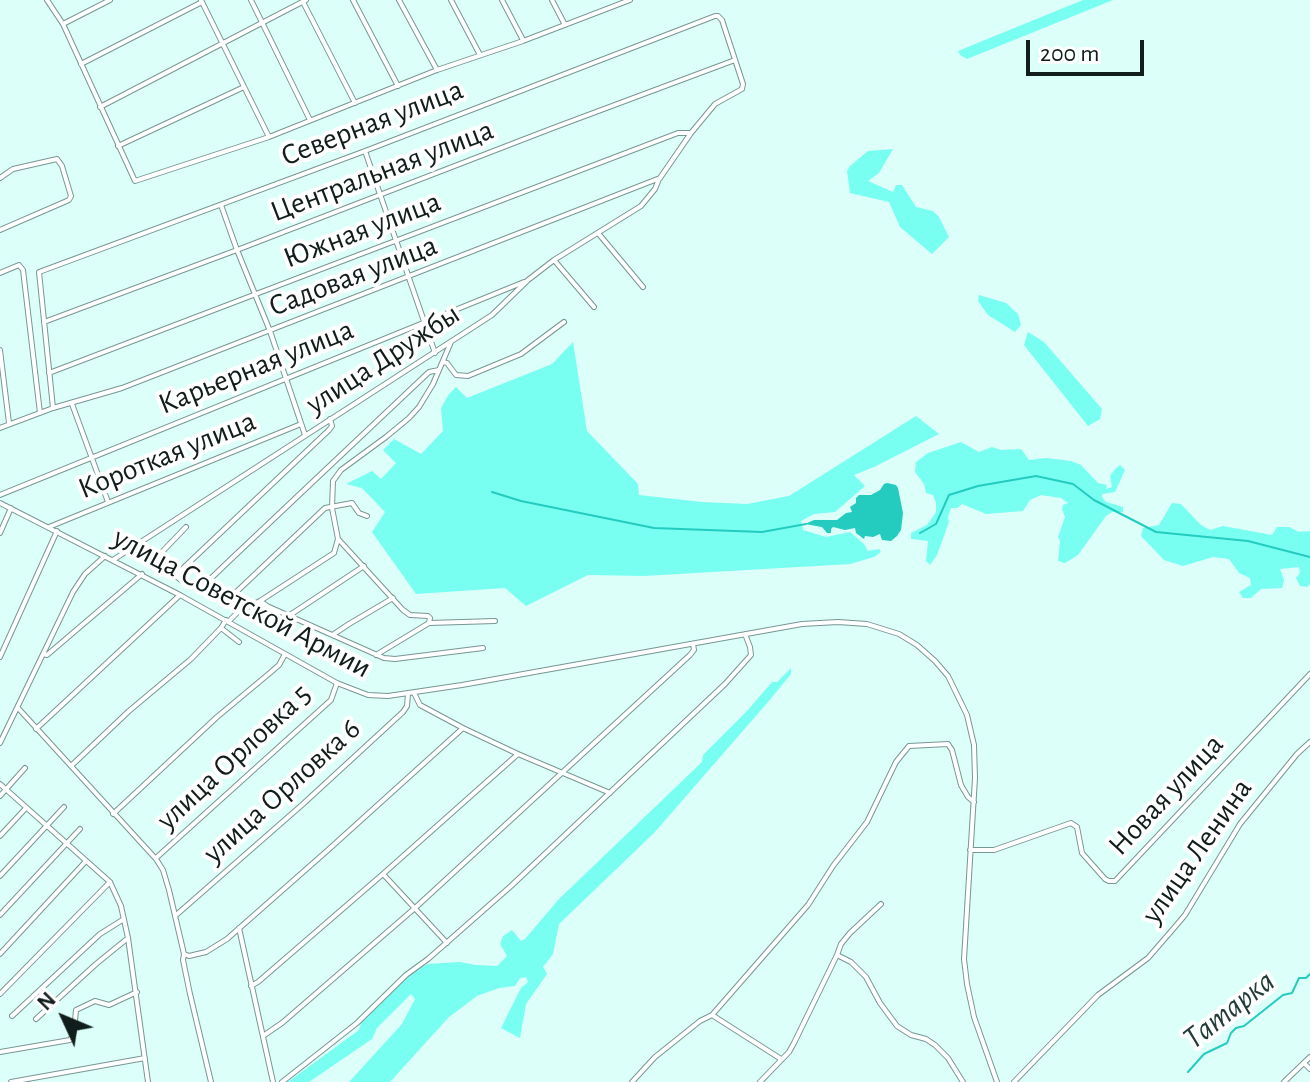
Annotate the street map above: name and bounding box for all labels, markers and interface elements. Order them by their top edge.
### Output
scale bar [1030,24,1148,74]
text: 200 m [1040,42,1099,66]
street label: Северная улица [276,72,468,174]
street label: Центральная улица [265,112,499,230]
street label: Южная улица [278,184,446,276]
street label: Садовая улица [264,227,442,325]
street label: улица Дружбы [299,296,467,422]
street label: Карьерная улица [153,312,359,422]
street label: Короткая улица [73,403,261,507]
street label: улица Советской Армии [107,520,377,686]
street label: улица Орловка 5 [149,676,319,838]
street label: улица Орловка 6 [196,711,368,871]
street label: Новая улица [1101,727,1231,863]
street label: улица Ленина [1134,772,1260,930]
water label: Татарка [1175,962,1283,1058]
north arrow [24,978,104,1058]
text: N [34,988,60,1014]

